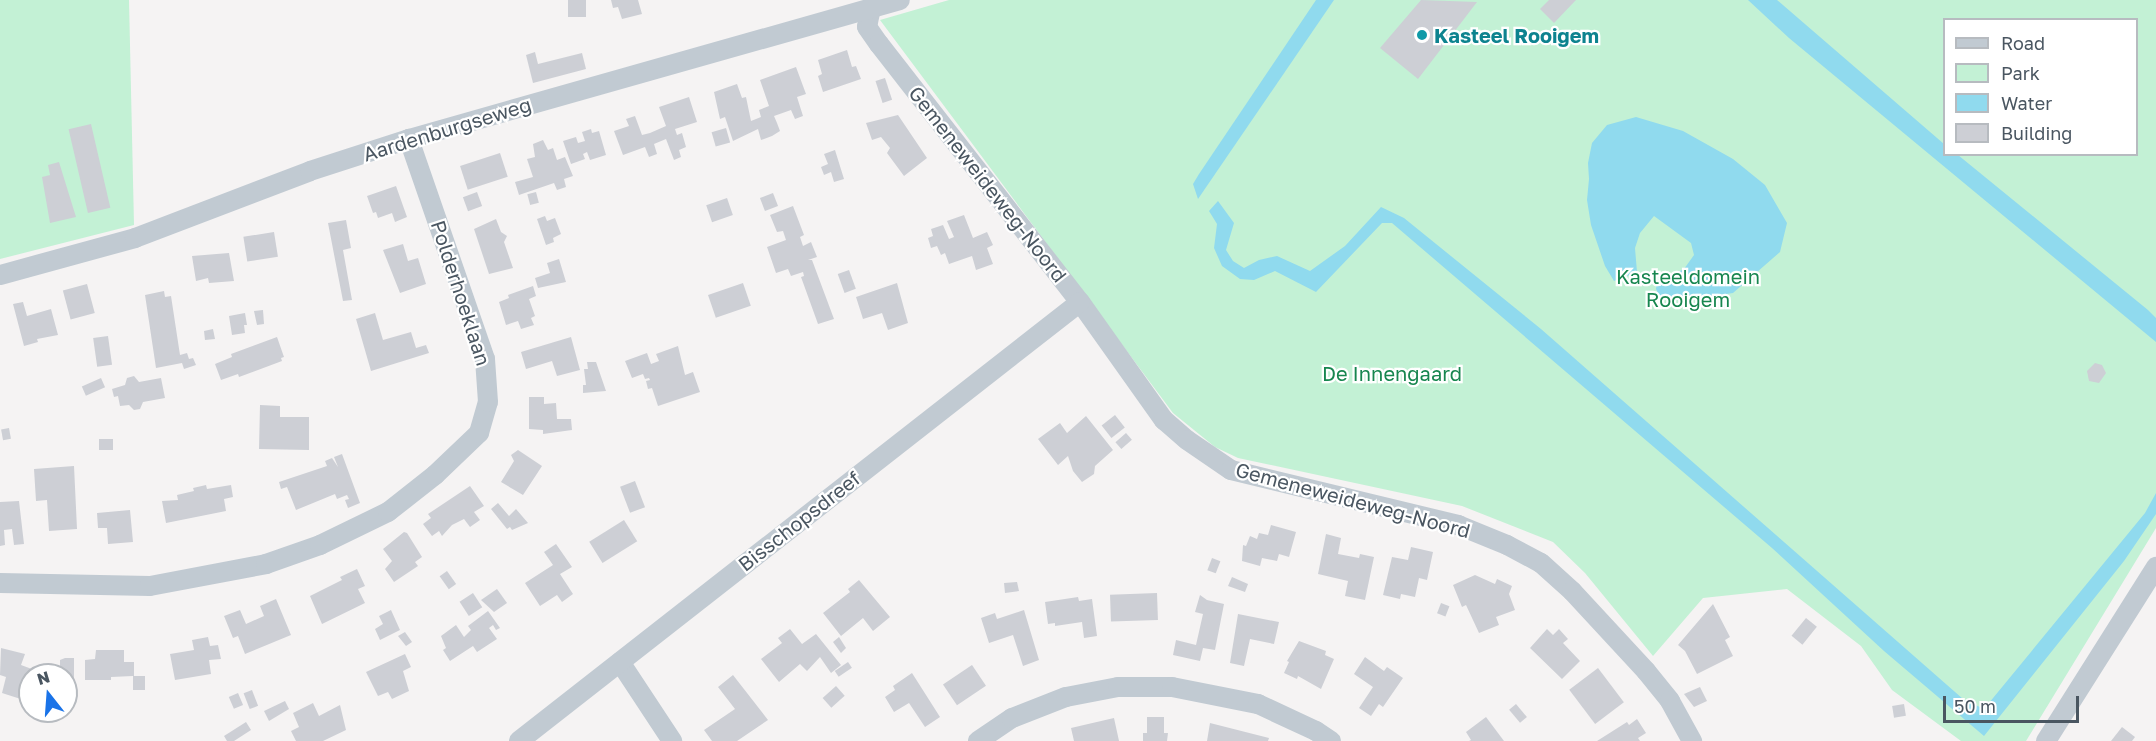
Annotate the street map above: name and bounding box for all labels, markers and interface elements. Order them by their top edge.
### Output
legend [1943,18,2138,156]
place label: Kasteel Rooigem [1434,23,1599,47]
marker: Kasteel Rooigem [1415,28,1429,42]
text: Road [2001,32,2045,54]
text: Park [2001,62,2040,84]
street label: Gemeneweideweg-Noord [904,81,1072,287]
street label: Aardenburgseweg [360,92,534,166]
text: Water [2001,92,2052,114]
text: Building [2001,122,2072,144]
street label: Polderhoeklaan [426,217,496,369]
park label: Kasteeldomein Rooigem [1616,264,1760,311]
park label: De Innengaard [1322,361,1462,385]
street label: Gemeneweideweg-Noord [1233,457,1473,543]
street label: Bisschopsdreef [733,466,865,576]
north arrow [18,663,78,723]
text: N [35,666,52,689]
scale bar [1946,684,2082,722]
text: 50 m [1954,695,1996,717]

